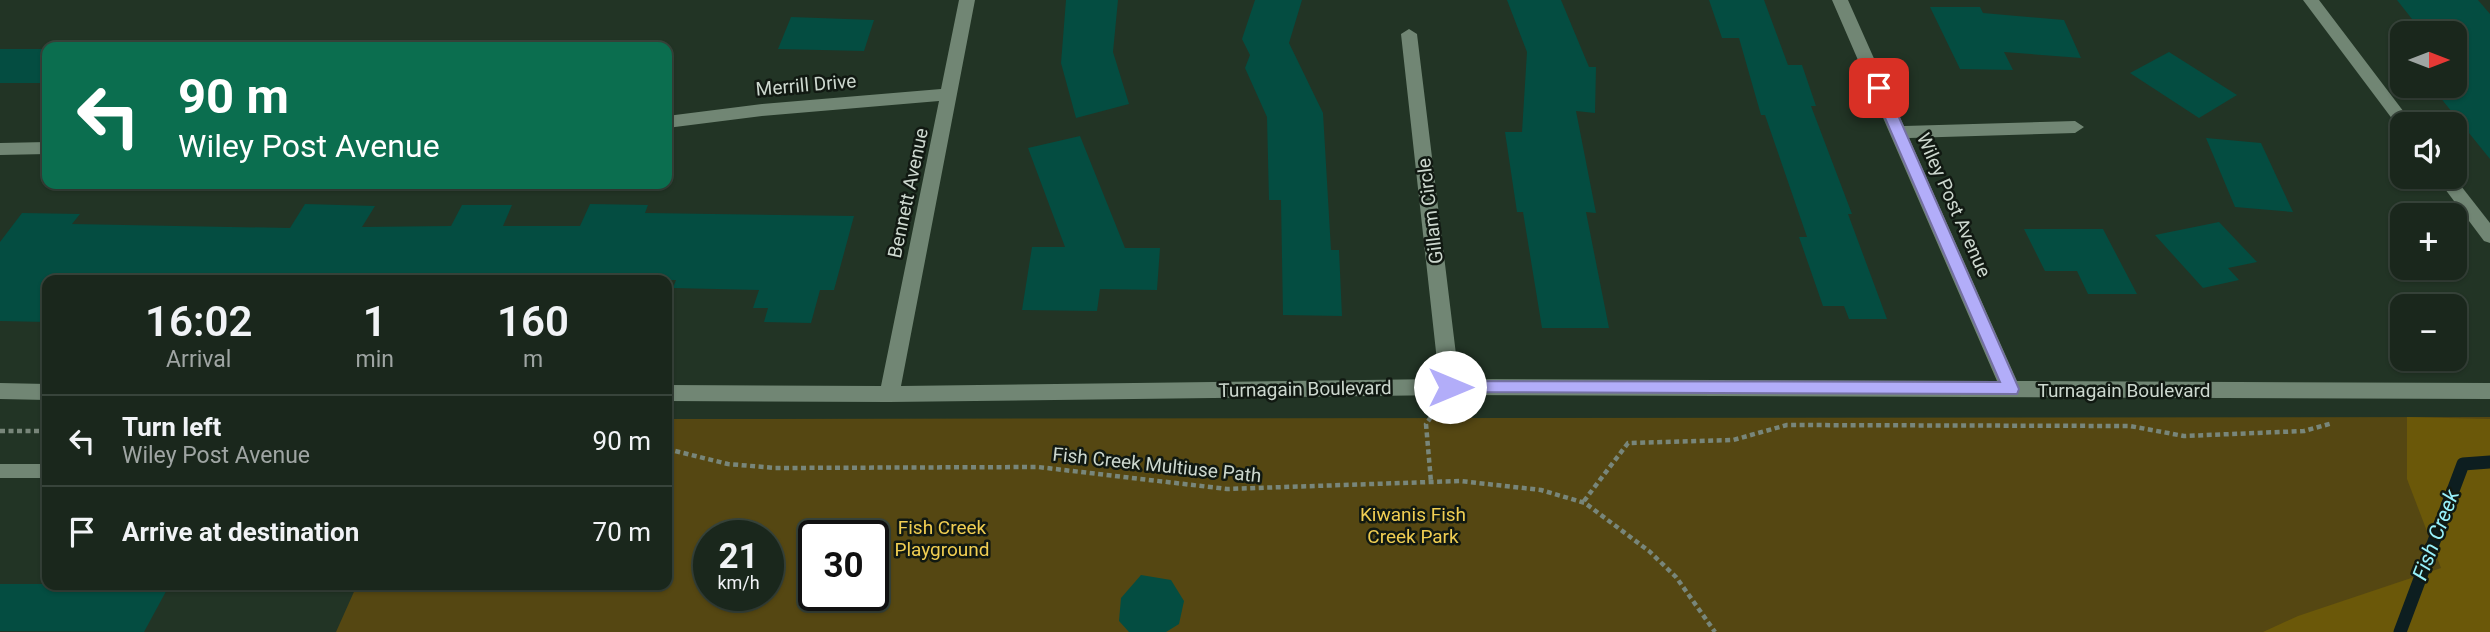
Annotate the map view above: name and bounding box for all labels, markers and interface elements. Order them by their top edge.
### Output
north arrow [2390,21,2468,98]
map controls [2390,21,2467,371]
pin [1849,58,1909,118]
text: 90 m [178,68,289,125]
street label: Merrill Drive [755,69,857,101]
icon: arrive [1860,69,1898,107]
icon: left [63,70,154,161]
button: sound [2390,112,2467,189]
street label: Bennett Avenue [883,126,933,260]
text: Wiley Post Avenue [178,127,440,165]
street label: Wiley Post Avenue [1912,129,1996,281]
street label: Gillam Circle [1412,157,1448,265]
button: + [2390,203,2467,280]
button: − [2390,294,2467,371]
text: 16:02 [145,297,252,346]
text: 1 [363,297,387,346]
text: 160 [497,297,569,346]
text: Arrival [166,346,231,373]
text: min [355,346,394,373]
text: m [523,346,543,373]
position arrow [1413,350,1487,424]
street label: Turnagain Boulevard [1218,376,1392,402]
street label: Turnagain Boulevard [2037,379,2211,402]
text: Turn left [122,412,221,442]
icon: left [63,422,101,460]
text: 90 m [593,426,651,456]
text: Wiley Post Avenue [122,442,310,469]
street label: Fish Creek Multiuse Path [1052,443,1262,487]
water label: Fish Creek [2408,486,2464,584]
park label: Kiwanis Fish Creek Park [1360,503,1466,548]
icon: arrive [63,513,101,551]
park label: Fish Creek Playground [894,516,990,561]
text: Arrive at destination [122,517,359,547]
text: 70 m [593,517,651,547]
speed limit sign: 30 [798,520,889,611]
text: 21 [718,536,759,577]
text: km/h [717,572,760,593]

